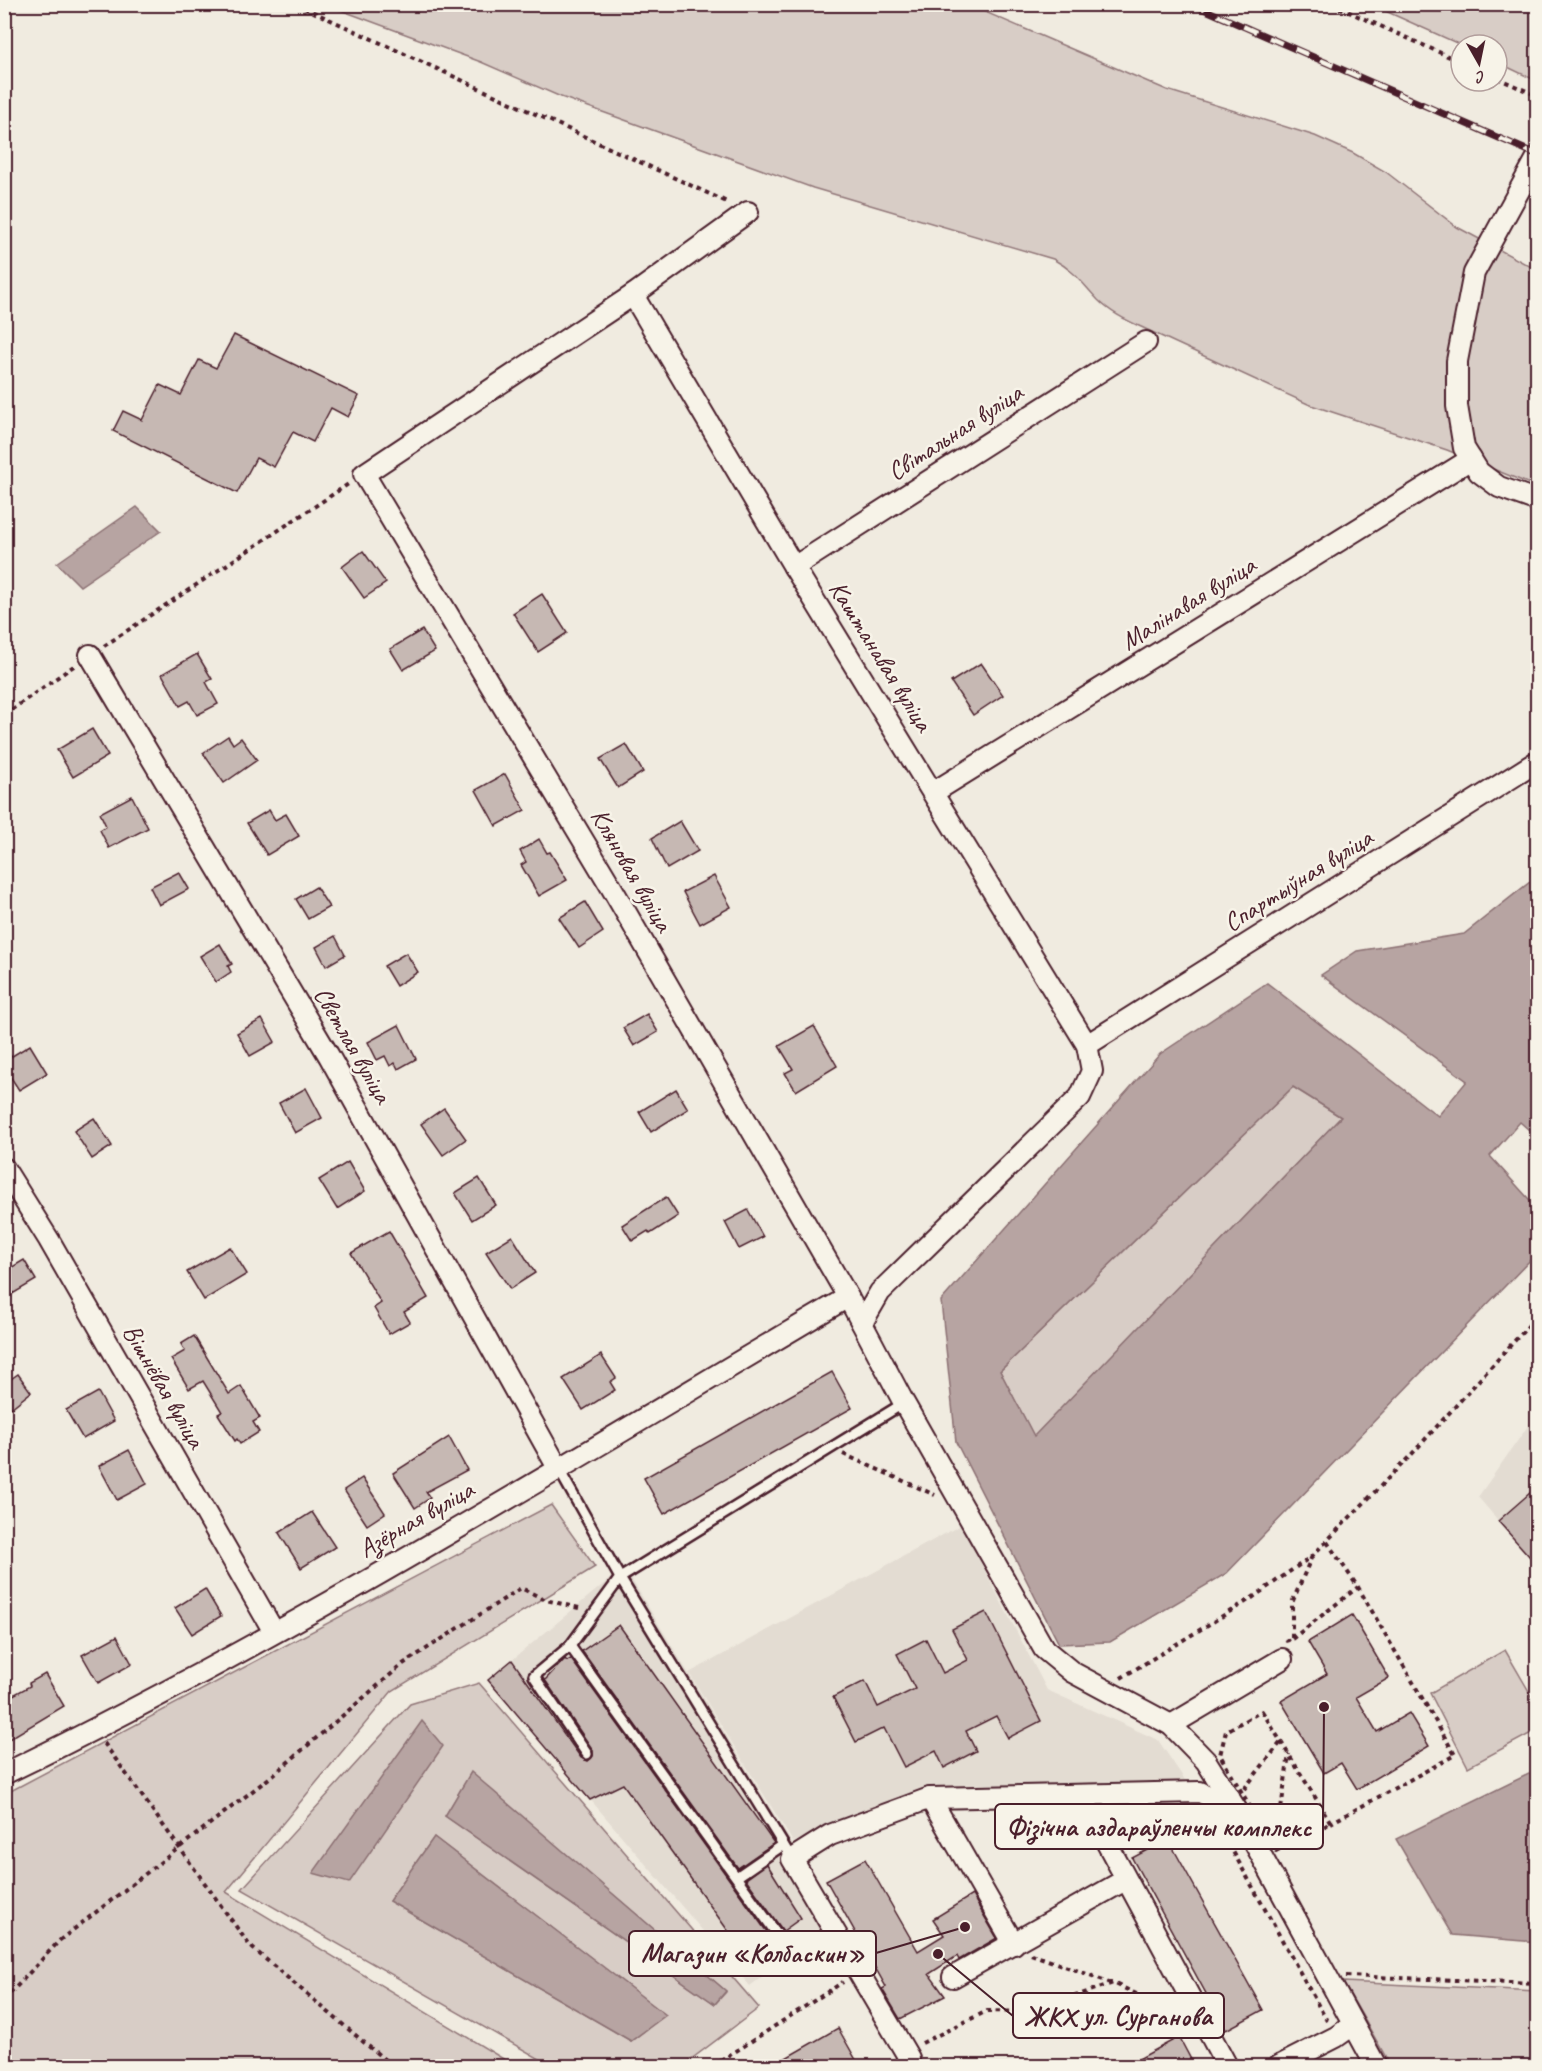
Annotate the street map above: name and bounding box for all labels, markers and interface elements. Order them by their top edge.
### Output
north arrow [1449,33,1509,93]
text: С [1474,66,1487,88]
street label: Світальная вуліца [881,375,1030,488]
street label: Малінавая вуліца [1114,548,1263,658]
street label: Каштанавая вуліца [822,574,941,739]
street label: Кляновая вуліца [583,802,681,939]
street label: Спартыўная вуліца [1217,820,1380,939]
street label: Светлая вуліца [306,981,400,1111]
street label: Вішнёвая вуліца [115,1318,214,1455]
street label: Азёрная вуліца [352,1472,481,1566]
callout: Фізічна аздараўленчы комплекс [995,1804,1323,1849]
text: Фізічна аздараўленчы комплекс [1006,1810,1313,1845]
callout: Магазин «Колбаскин» [629,1931,876,1976]
text: Магазин «Колбаскин» [641,1936,865,1970]
callout: ЖКХ ул. Сурганова [1013,1993,1224,2038]
text: ЖКХ ул. Сурганова [1024,1999,1214,2033]

